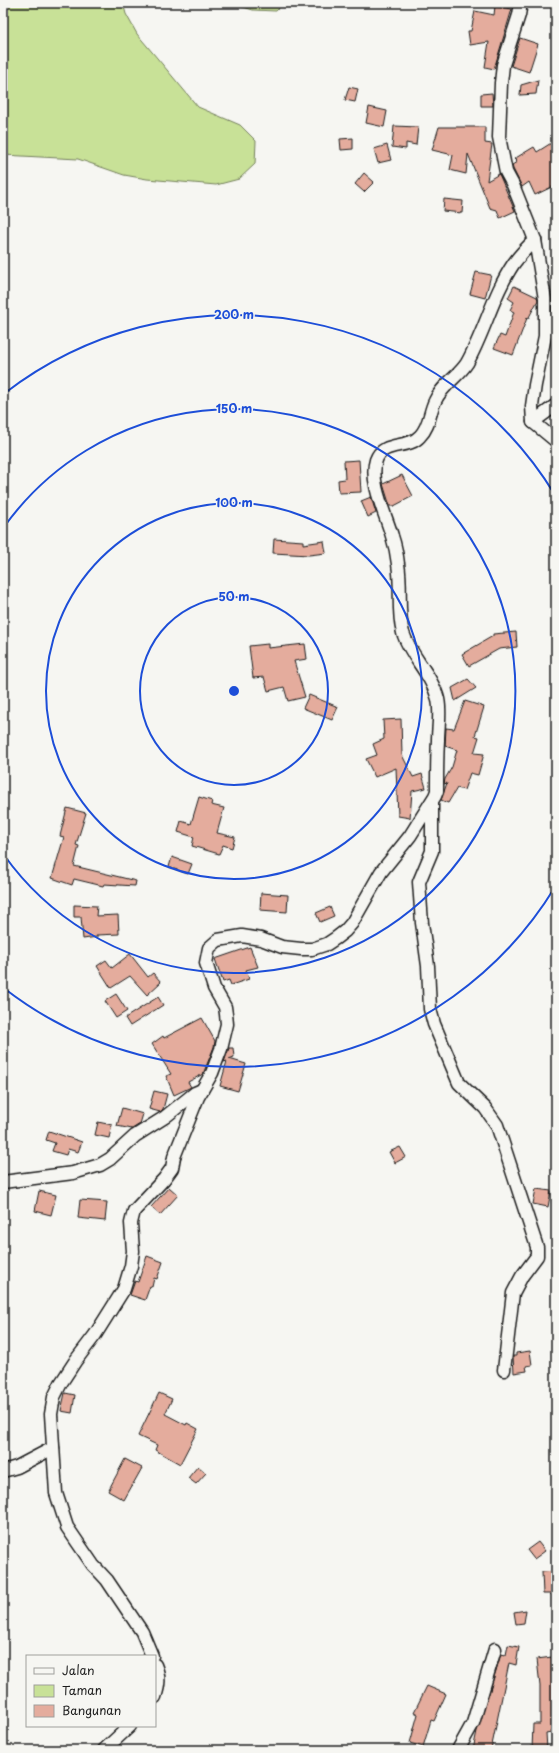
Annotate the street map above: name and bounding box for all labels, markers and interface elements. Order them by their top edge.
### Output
text: 200 m [214,305,254,323]
text: 150 m [216,399,252,417]
text: 100 m [215,493,253,511]
text: 50 m [218,587,250,605]
centre of rings [227,684,241,698]
legend [26,1655,156,1727]
text: Jalan [62,1661,95,1679]
text: Taman [62,1681,102,1699]
text: Bangunan [62,1701,121,1719]

